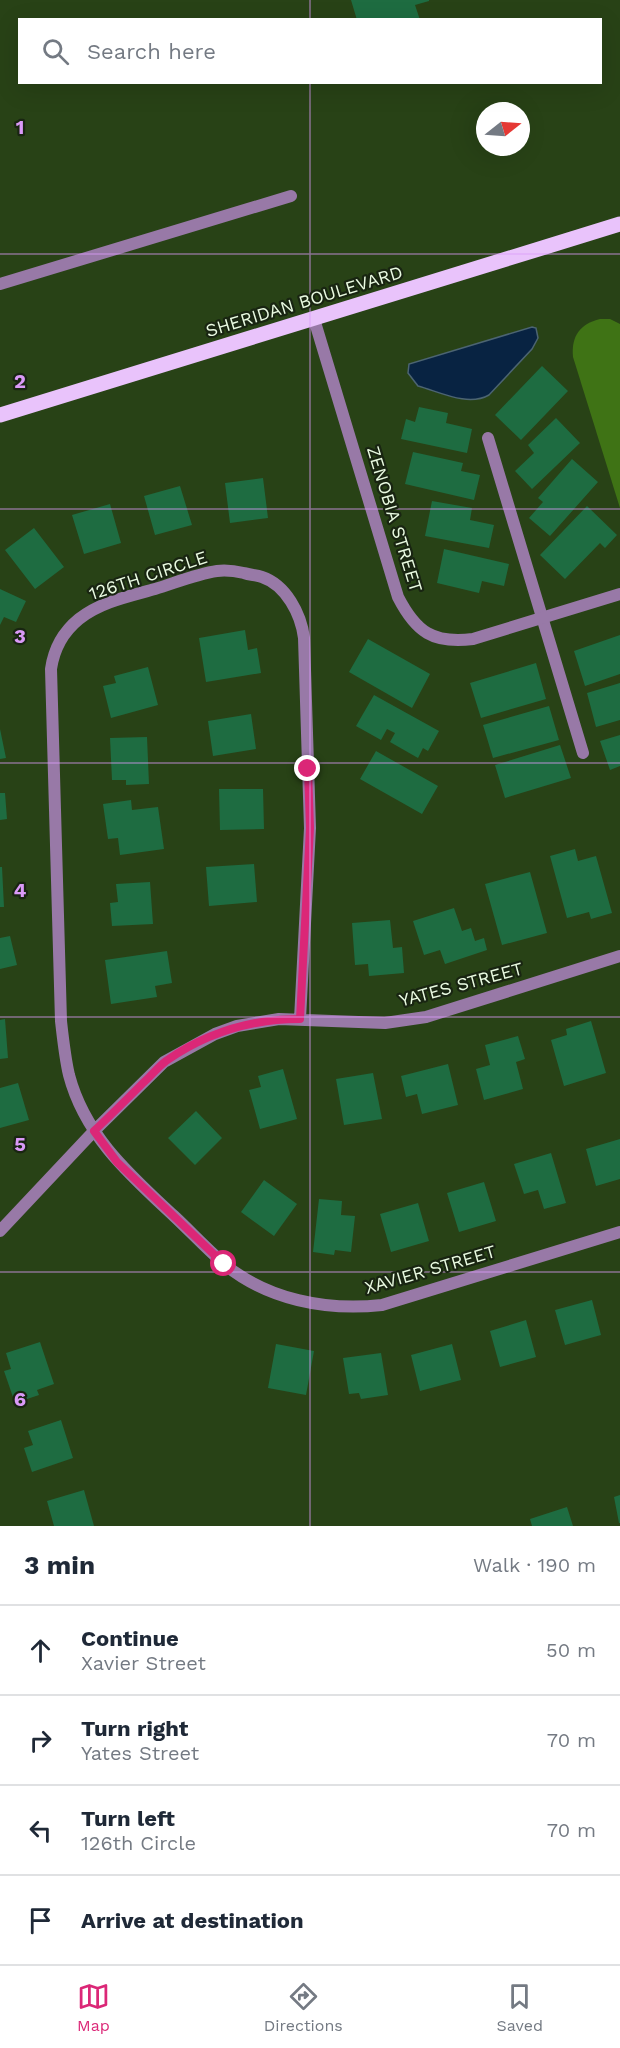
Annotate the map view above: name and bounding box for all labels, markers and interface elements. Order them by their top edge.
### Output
search box [18,18,602,84]
icon: search [39,35,72,68]
text: Search here [87,39,216,64]
north arrow [476,102,530,156]
text: 1 [16,115,24,139]
street label: SHERIDAN BOULEVARD [203,261,405,341]
text: 2 [14,369,26,393]
street label: ZENOBIA STREET [363,443,427,595]
street label: 126TH CIRCLE [86,546,210,604]
text: 3 [14,624,26,648]
route end [294,755,320,781]
text: 4 [14,878,27,902]
street label: YATES STREET [397,957,525,1011]
text: 5 [14,1132,26,1156]
street label: XAVIER STREET [362,1240,498,1298]
route start [210,1250,236,1276]
text: 6 [14,1387,26,1411]
text: 3 min [24,1550,95,1580]
text: Walk · 190 m [473,1553,596,1577]
text: Continue [81,1626,179,1651]
icon: ahead [24,1634,57,1667]
text: 50 m [546,1638,596,1662]
text: Xavier Street [81,1651,206,1675]
text: Turn right [81,1716,188,1741]
icon: right [24,1724,57,1757]
text: 70 m [547,1728,596,1752]
text: Yates Street [81,1741,199,1765]
text: Turn left [81,1806,175,1831]
icon: left [24,1814,57,1847]
text: 70 m [547,1818,596,1842]
text: 126th Circle [81,1831,196,1855]
icon: arrive [24,1904,57,1937]
text: Arrive at destination [81,1908,304,1933]
tab: Map [77,1980,110,2035]
tab: Directions [264,1980,343,2035]
tab: Saved [497,1980,543,2035]

